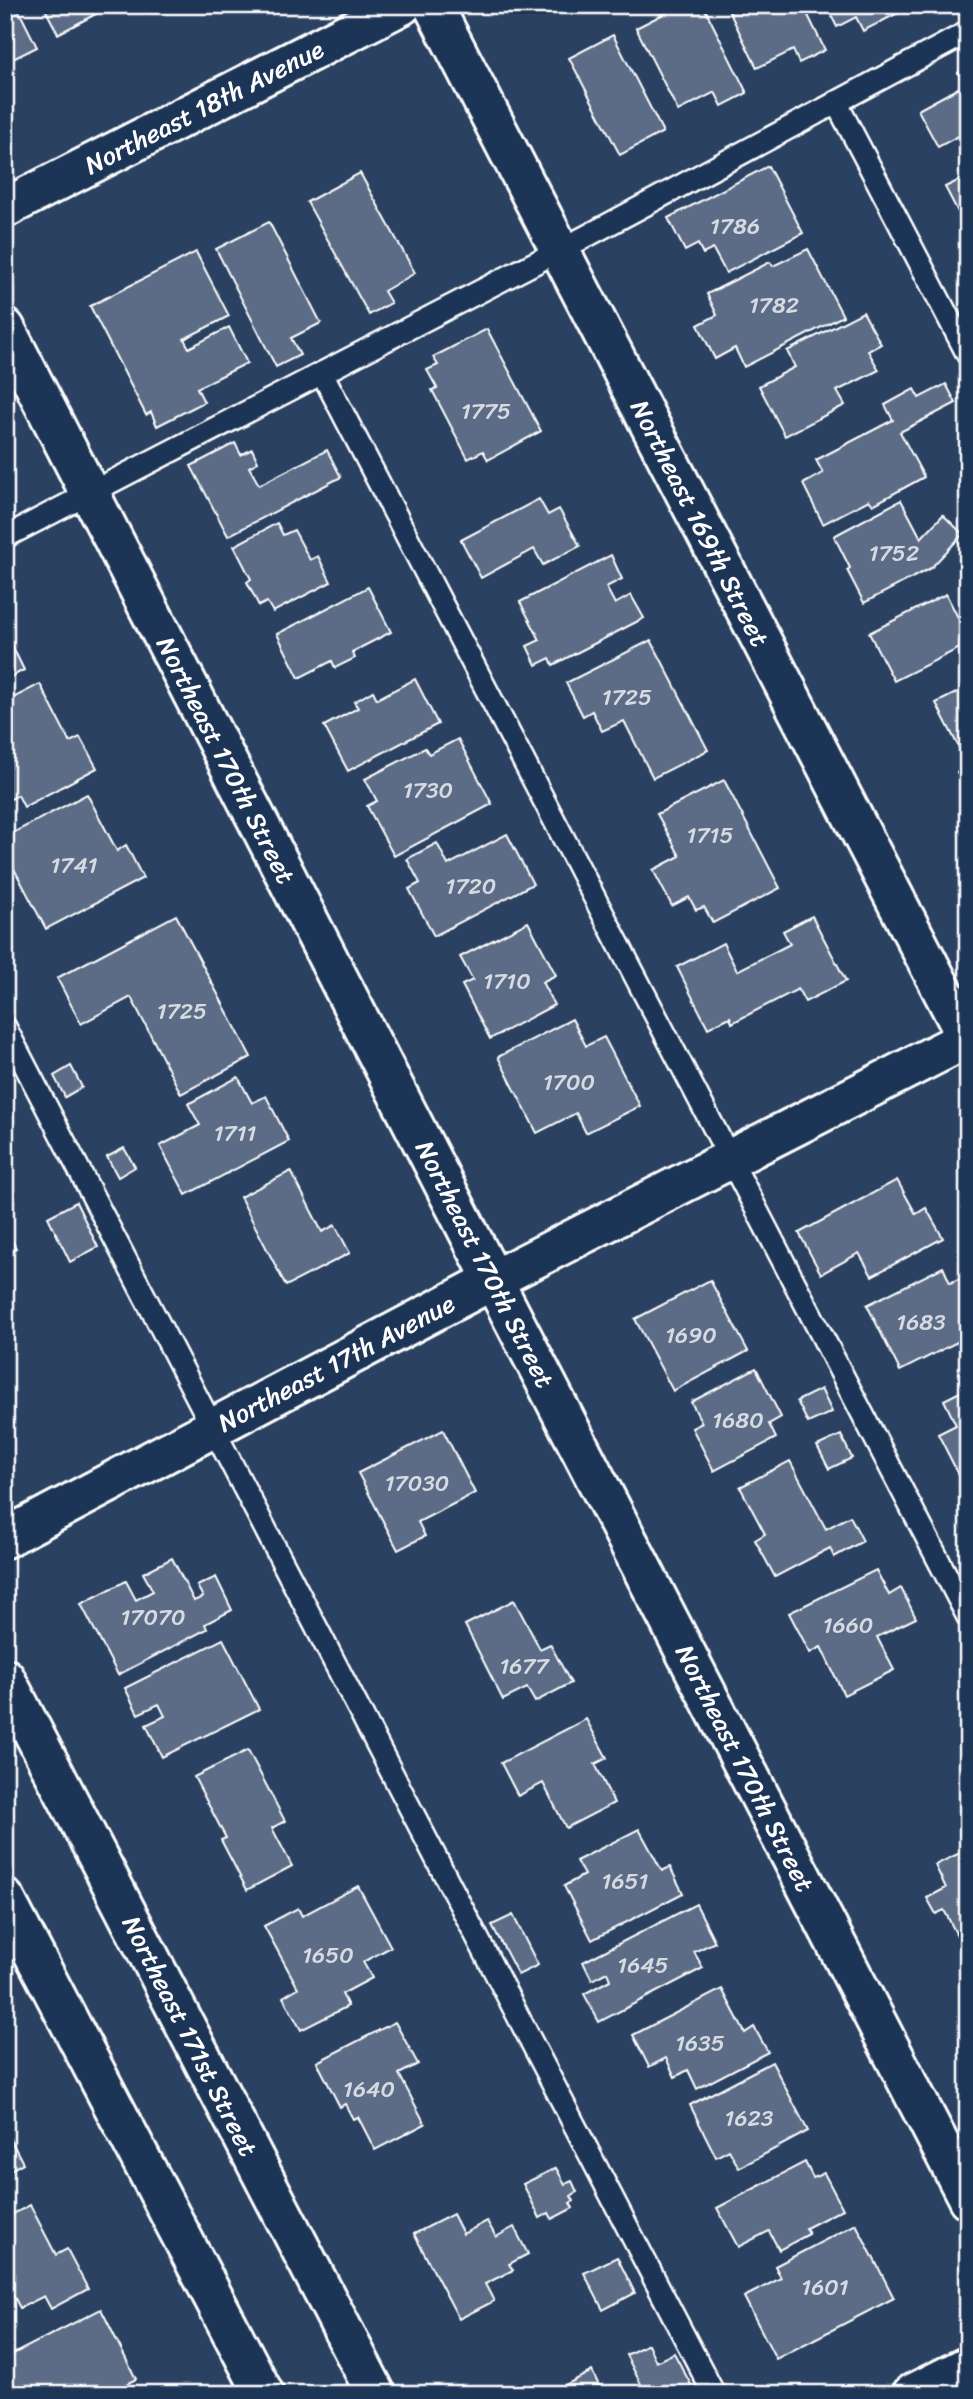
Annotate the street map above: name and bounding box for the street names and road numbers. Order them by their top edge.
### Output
street label: Northeast 18th Avenue [76,26,333,187]
street label: Northeast 169th Street [618,391,782,655]
street label: Northeast 170th Street [144,628,308,892]
street label: Northeast 170th Street [403,1132,567,1396]
street label: Northeast 17th Avenue [209,1281,463,1445]
street label: Northeast 170th Street [663,1636,827,1900]
street label: Northeast 171st Street [109,1907,271,2165]

